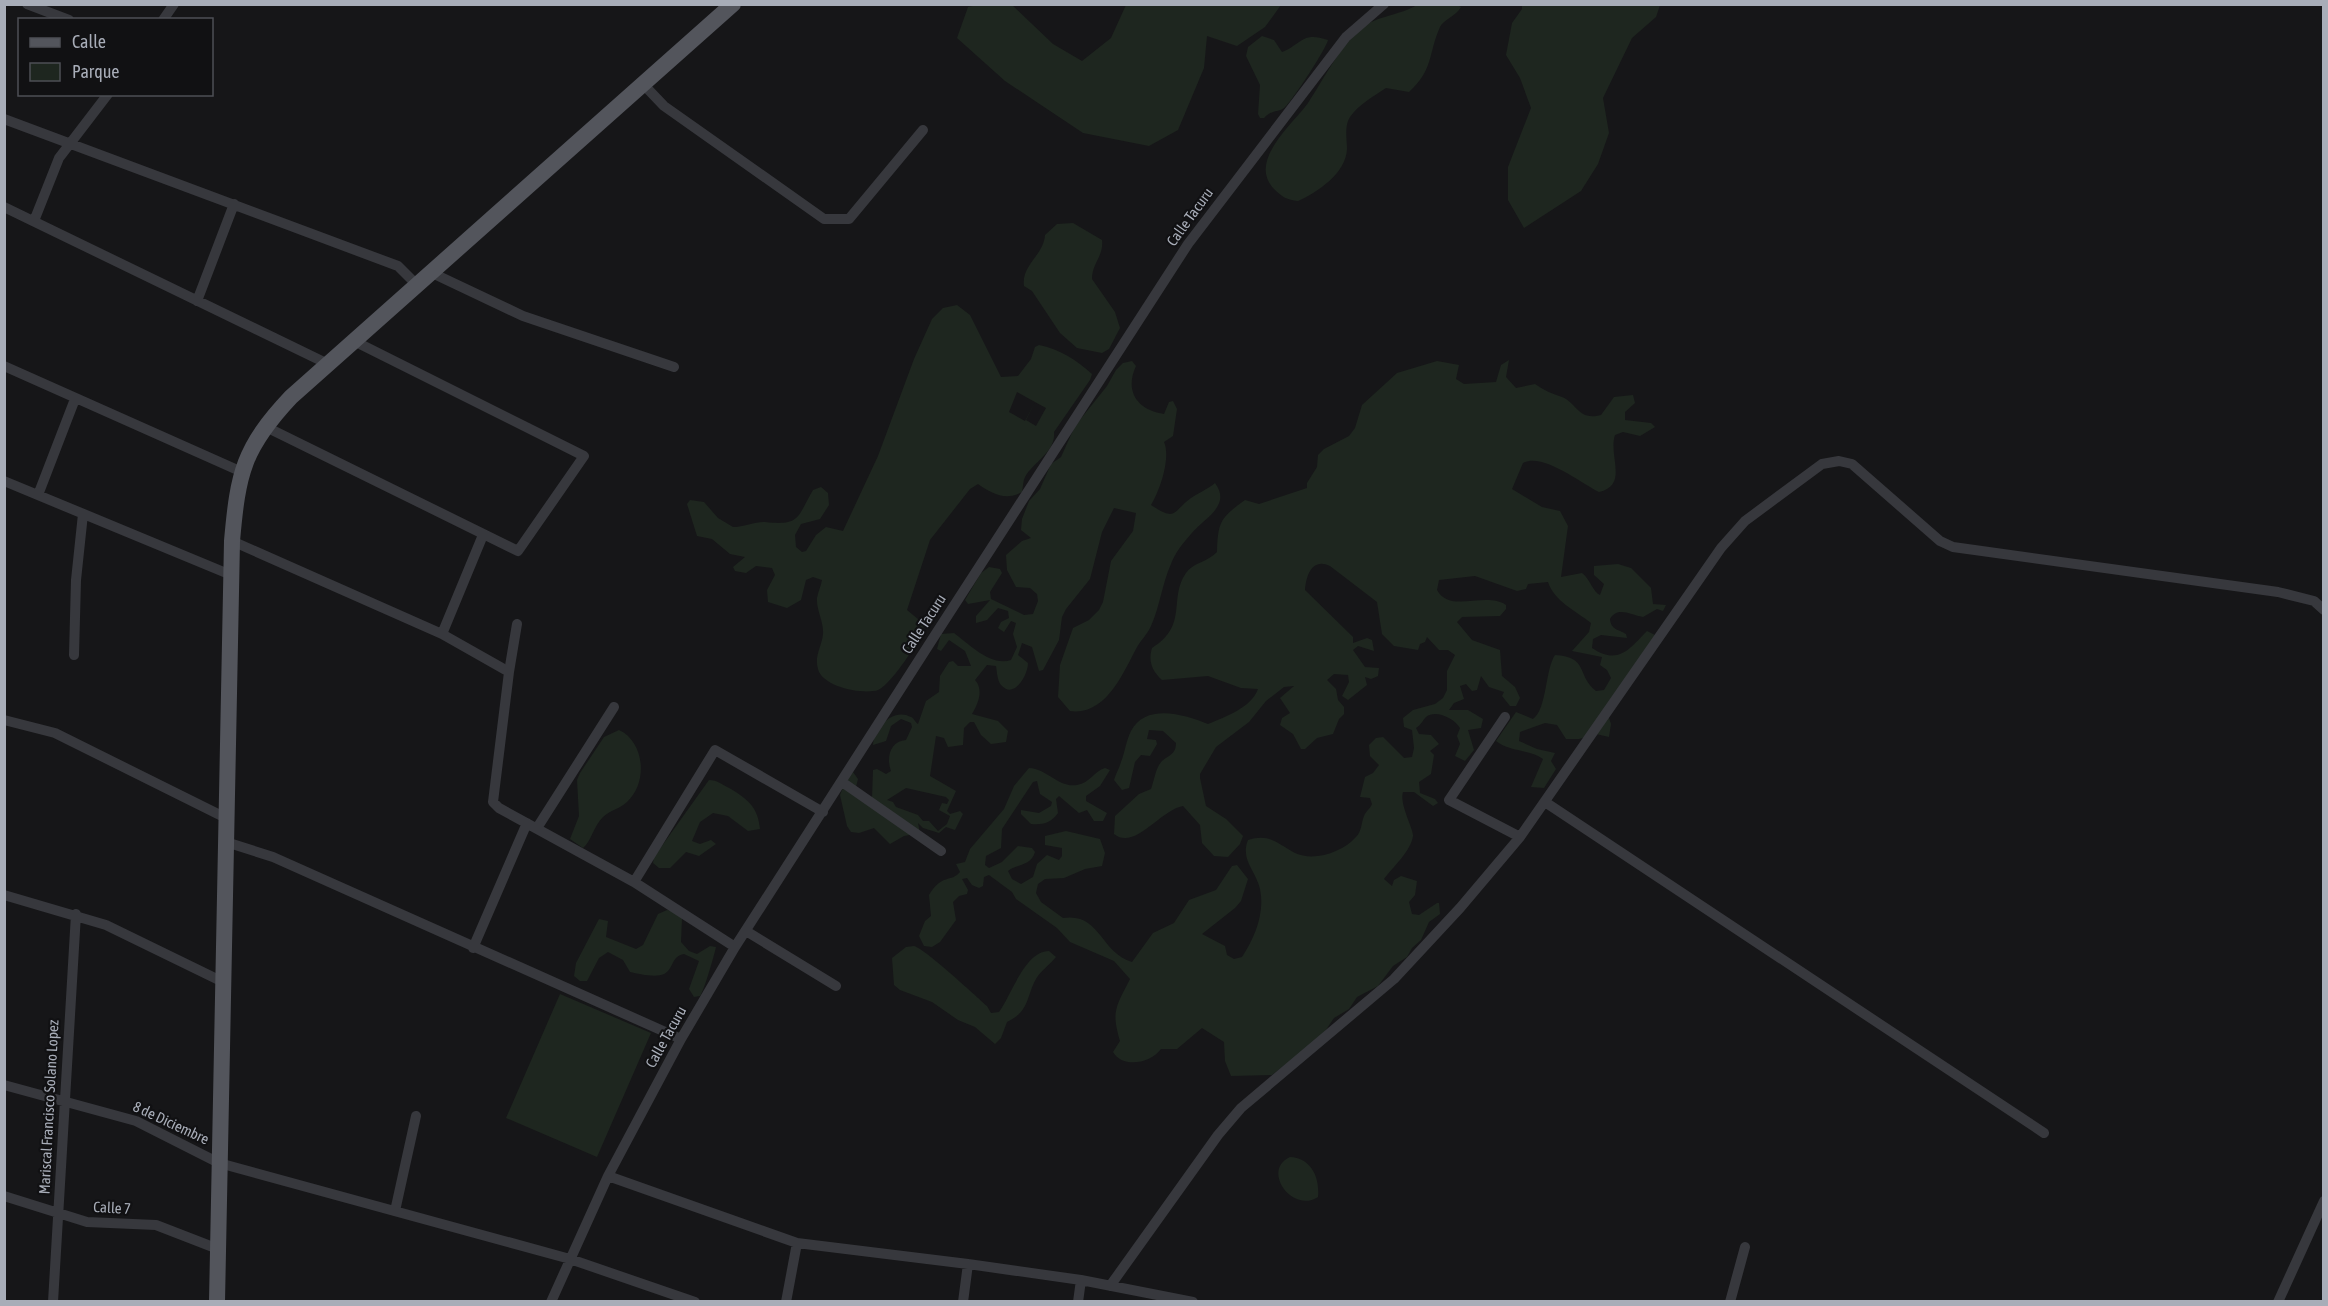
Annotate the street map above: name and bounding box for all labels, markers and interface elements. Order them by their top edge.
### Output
legend [18,18,213,96]
text: Calle [72,31,106,52]
text: Parque [72,61,120,82]
street label: Calle Tacuru [1163,184,1216,249]
street label: Calle Tacuru [898,591,949,657]
street label: Calle Tacuru [642,1003,689,1070]
street label: Mariscal Francisco Solano Lopez [35,1019,62,1195]
street label: 8 de Diciembre [131,1098,212,1148]
street label: Calle 7 [93,1198,131,1217]

